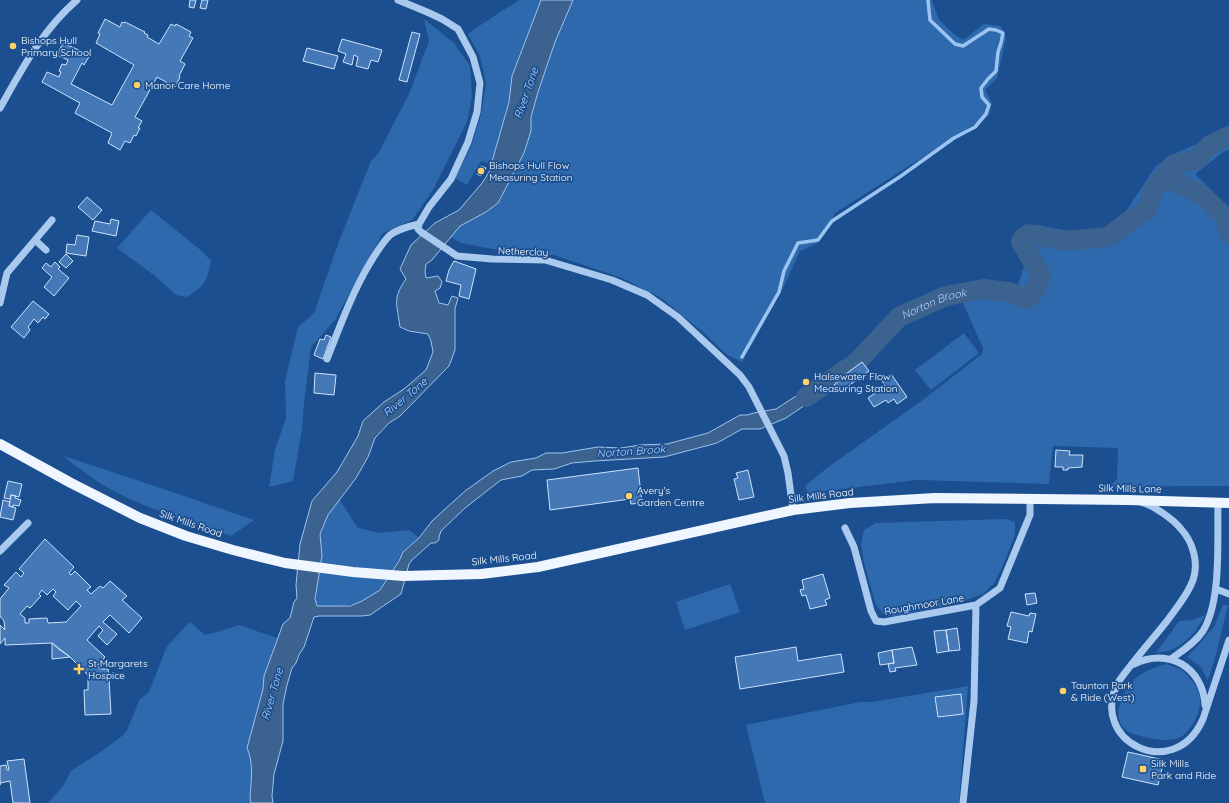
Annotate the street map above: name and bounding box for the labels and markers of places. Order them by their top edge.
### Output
place label: Bishops Hull Primary School [21,34,91,59]
marker: Bishops Hull Primary School [8,41,18,51]
place label: Manor Care Home [145,79,231,92]
marker: Manor Care Home [132,80,142,90]
place label: Bishops Hull Flow Measuring Station [489,159,573,184]
marker: Bishops Hull Flow Measuring Station [476,166,486,176]
place label: Halsewater Flow Measuring Station [814,370,898,395]
marker: Halsewater Flow Measuring Station [801,377,811,387]
place label: Avery's Garden Centre [637,484,705,509]
marker: Avery's Garden Centre [624,491,634,501]
place label: St Margarets Hospice [88,657,148,682]
marker: St Margarets Hospice [73,663,85,675]
place label: Taunton Park & Ride (West) [1071,679,1135,704]
marker: Taunton Park & Ride (West) [1058,686,1068,696]
place label: Silk Mills Park and Ride [1151,757,1216,782]
marker: Silk Mills Park and Ride [1138,764,1148,774]

